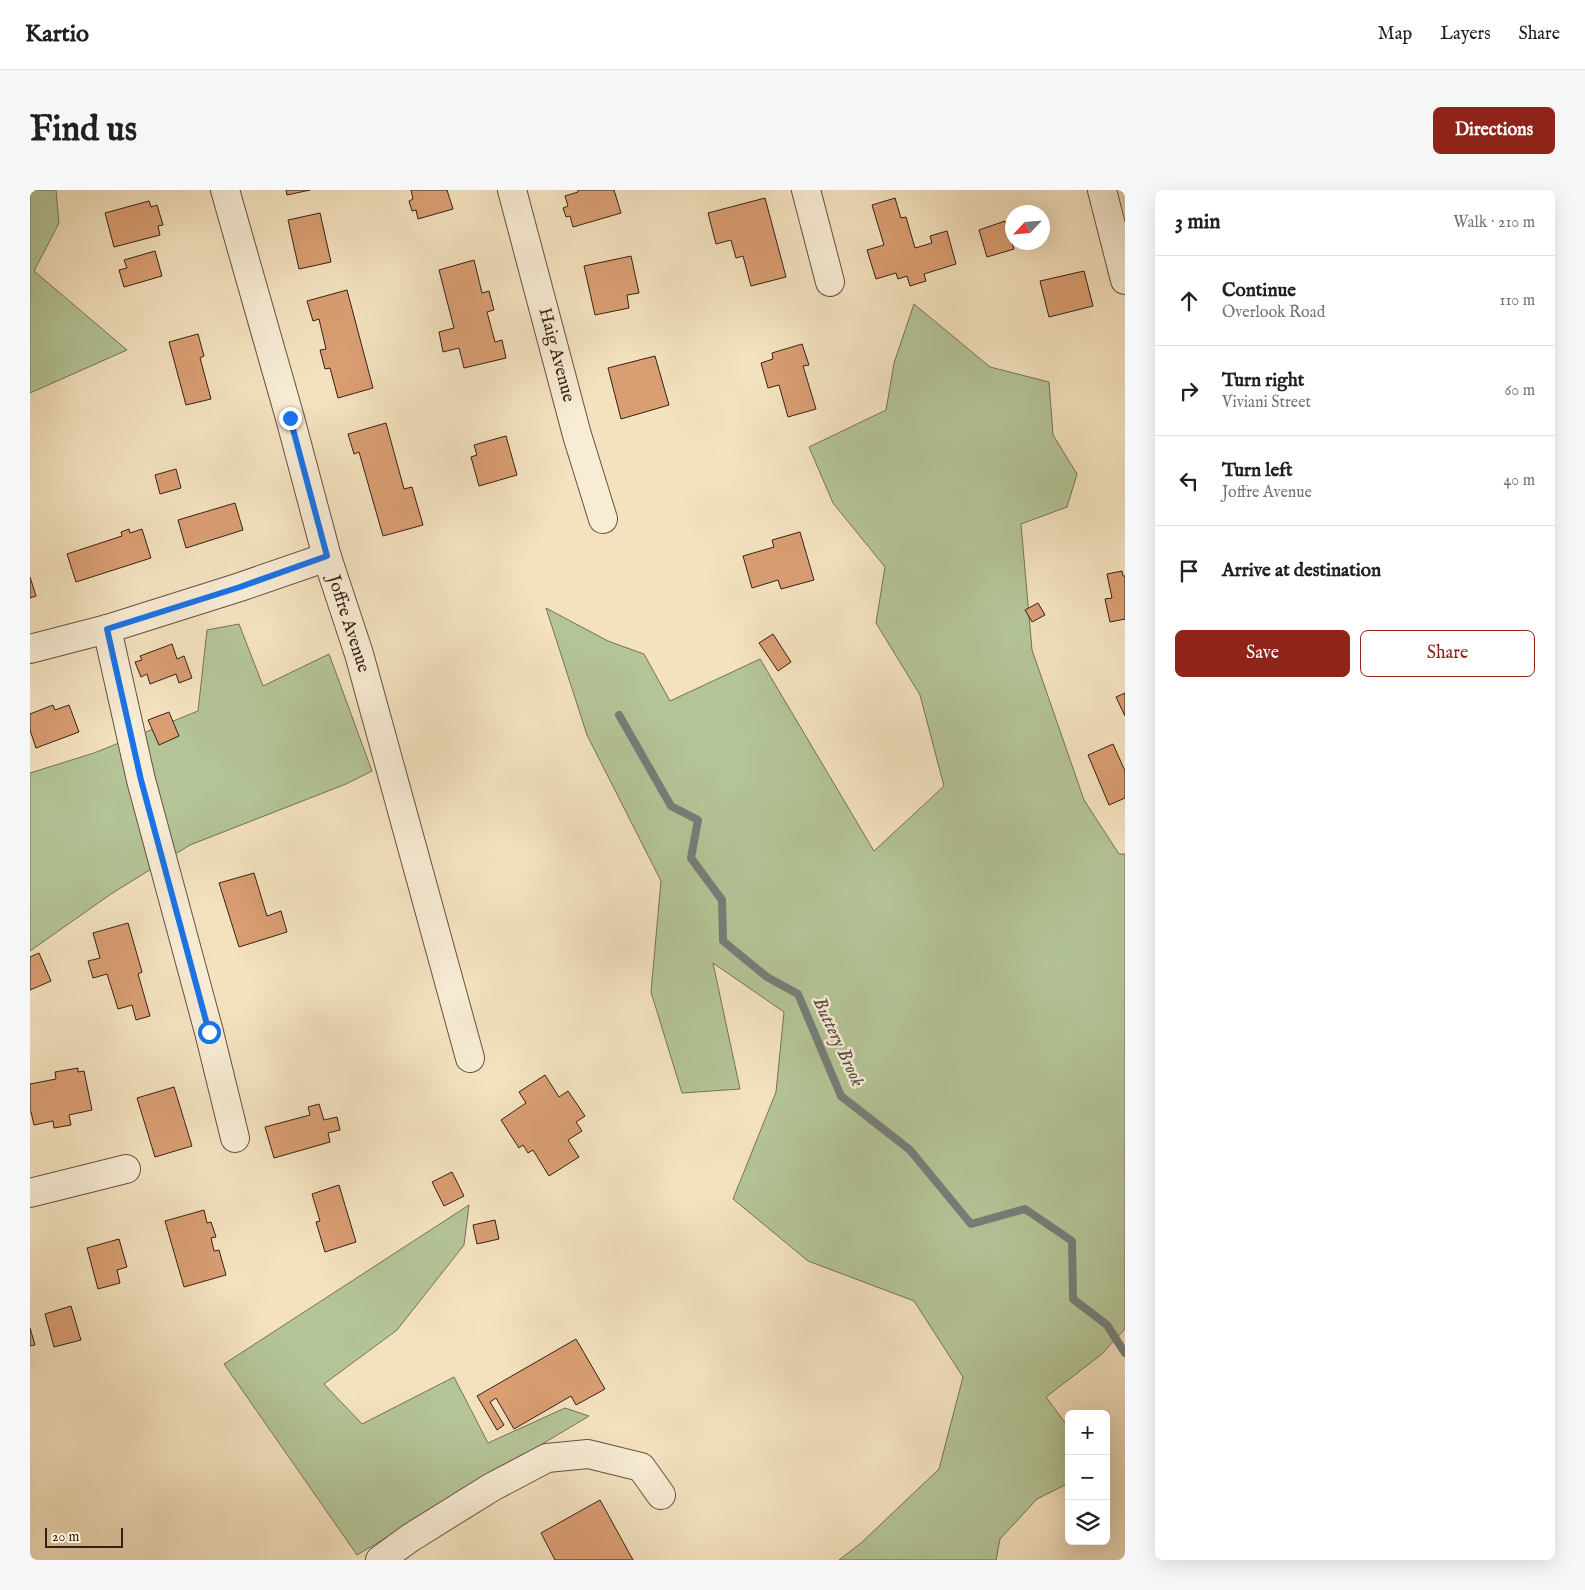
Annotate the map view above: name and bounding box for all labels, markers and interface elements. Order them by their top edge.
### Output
text: Kartio [25,19,89,50]
text: Map [1378,23,1412,46]
text: Layers [1440,23,1491,46]
text: Share [1519,23,1560,46]
button: Directions [1433,107,1555,154]
text: Find us [30,108,137,153]
north arrow [1005,205,1050,250]
text: 3 min [1175,209,1220,236]
text: Walk · 210 m [1453,213,1535,233]
text: Continue [1222,279,1296,303]
icon: ahead [1175,287,1203,315]
text: 110 m [1499,291,1535,311]
text: Overlook Road [1222,303,1325,323]
street label: Haig Avenue [532,305,580,405]
text: Turn right [1222,369,1304,393]
icon: right [1175,377,1203,405]
text: 60 m [1505,381,1535,401]
text: Viviani Street [1222,393,1311,413]
route end [279,407,302,430]
text: Turn left [1222,459,1293,483]
icon: left [1175,467,1203,495]
text: 40 m [1503,471,1535,491]
text: Joffre Avenue [1222,483,1312,503]
icon: arrive [1175,557,1203,585]
text: Arrive at destination [1222,559,1381,583]
street label: Joffre Avenue [321,570,375,676]
button: Save [1175,630,1350,677]
button: Share [1360,630,1535,677]
water label: Buttery Brook [807,993,869,1091]
route start [198,1021,221,1044]
map controls [1065,1410,1110,1545]
button: + [1065,1410,1110,1455]
button: − [1065,1455,1110,1500]
button: layers [1065,1500,1110,1545]
scale bar [45,1525,122,1548]
text: 20 m [52,1528,79,1546]

